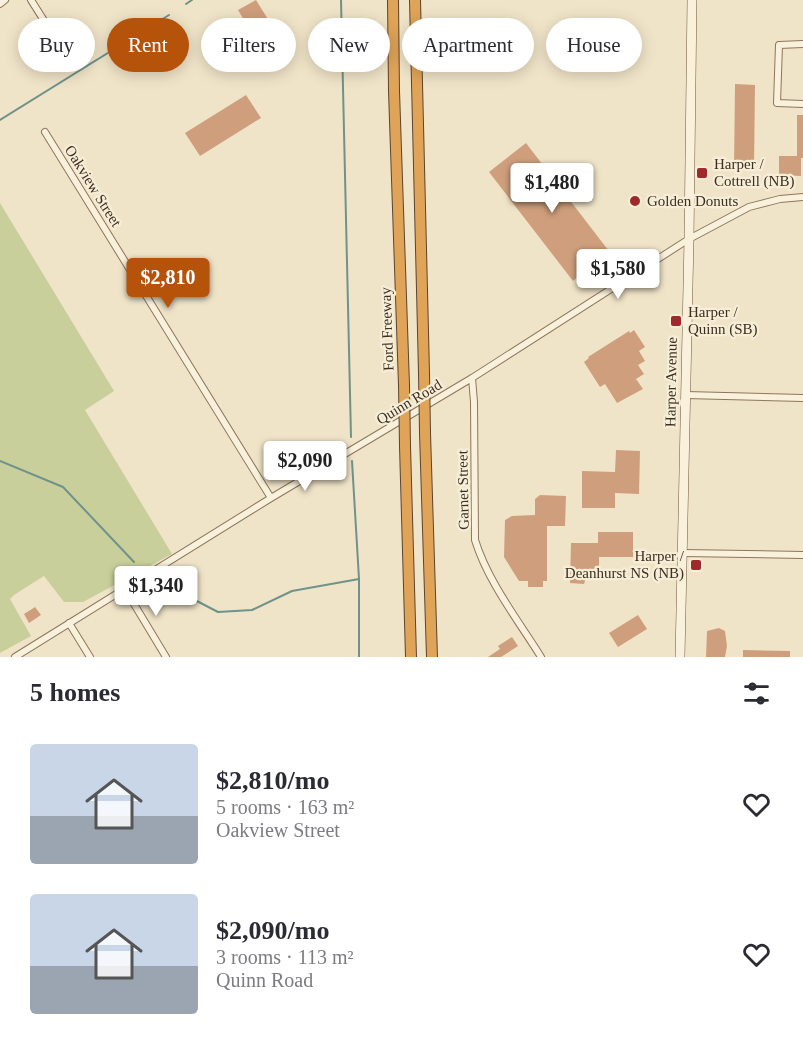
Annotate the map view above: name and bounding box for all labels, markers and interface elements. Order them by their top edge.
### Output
chip: Buy [18,18,95,72]
chip: Rent [107,18,189,72]
chip: Filters [201,18,296,72]
chip: New [308,18,390,72]
chip: Apartment [402,18,534,72]
chip: House [546,18,642,72]
street label: Oakview Street [62,142,125,230]
place label: Harper / Cottrell (NB) [714,156,794,190]
pin: $1,480 [503,163,601,214]
marker: Harper / Cottrell (NB) [695,166,709,180]
text: $1,480 [525,171,580,193]
place label: Golden Donuts [647,193,738,209]
marker: Golden Donuts [628,194,642,208]
pin: $1,580 [569,249,667,300]
text: $1,580 [591,257,646,279]
pin: $2,810 [119,258,217,309]
text: $2,810 [141,266,196,288]
street label: Ford Freeway [378,286,396,371]
place label: Harper / Quinn (SB) [688,304,758,338]
marker: Harper / Quinn (SB) [669,314,683,328]
street label: Harper Avenue [662,336,680,427]
street label: Quinn Road [374,376,445,428]
pin: $2,090 [256,441,354,492]
text: $2,090 [278,449,333,471]
street label: Garnet Street [454,449,472,530]
place label: Harper / Deanhurst NS (NB) [565,548,685,582]
marker: Harper / Deanhurst NS (NB) [689,558,703,572]
pin: $1,340 [107,566,205,617]
text: $1,340 [129,574,184,596]
icon: filters [740,677,773,710]
text: 5 homes [30,678,120,707]
text: $2,810/mo [216,766,329,795]
icon: home [78,768,150,840]
icon: heart [740,788,773,821]
text: 5 rooms · 163 m² [216,796,354,818]
text: Oakview Street [216,819,340,841]
text: $2,090/mo [216,916,329,945]
icon: home [78,918,150,990]
icon: heart [740,938,773,971]
text: 3 rooms · 113 m² [216,946,353,968]
text: Quinn Road [216,969,313,991]

